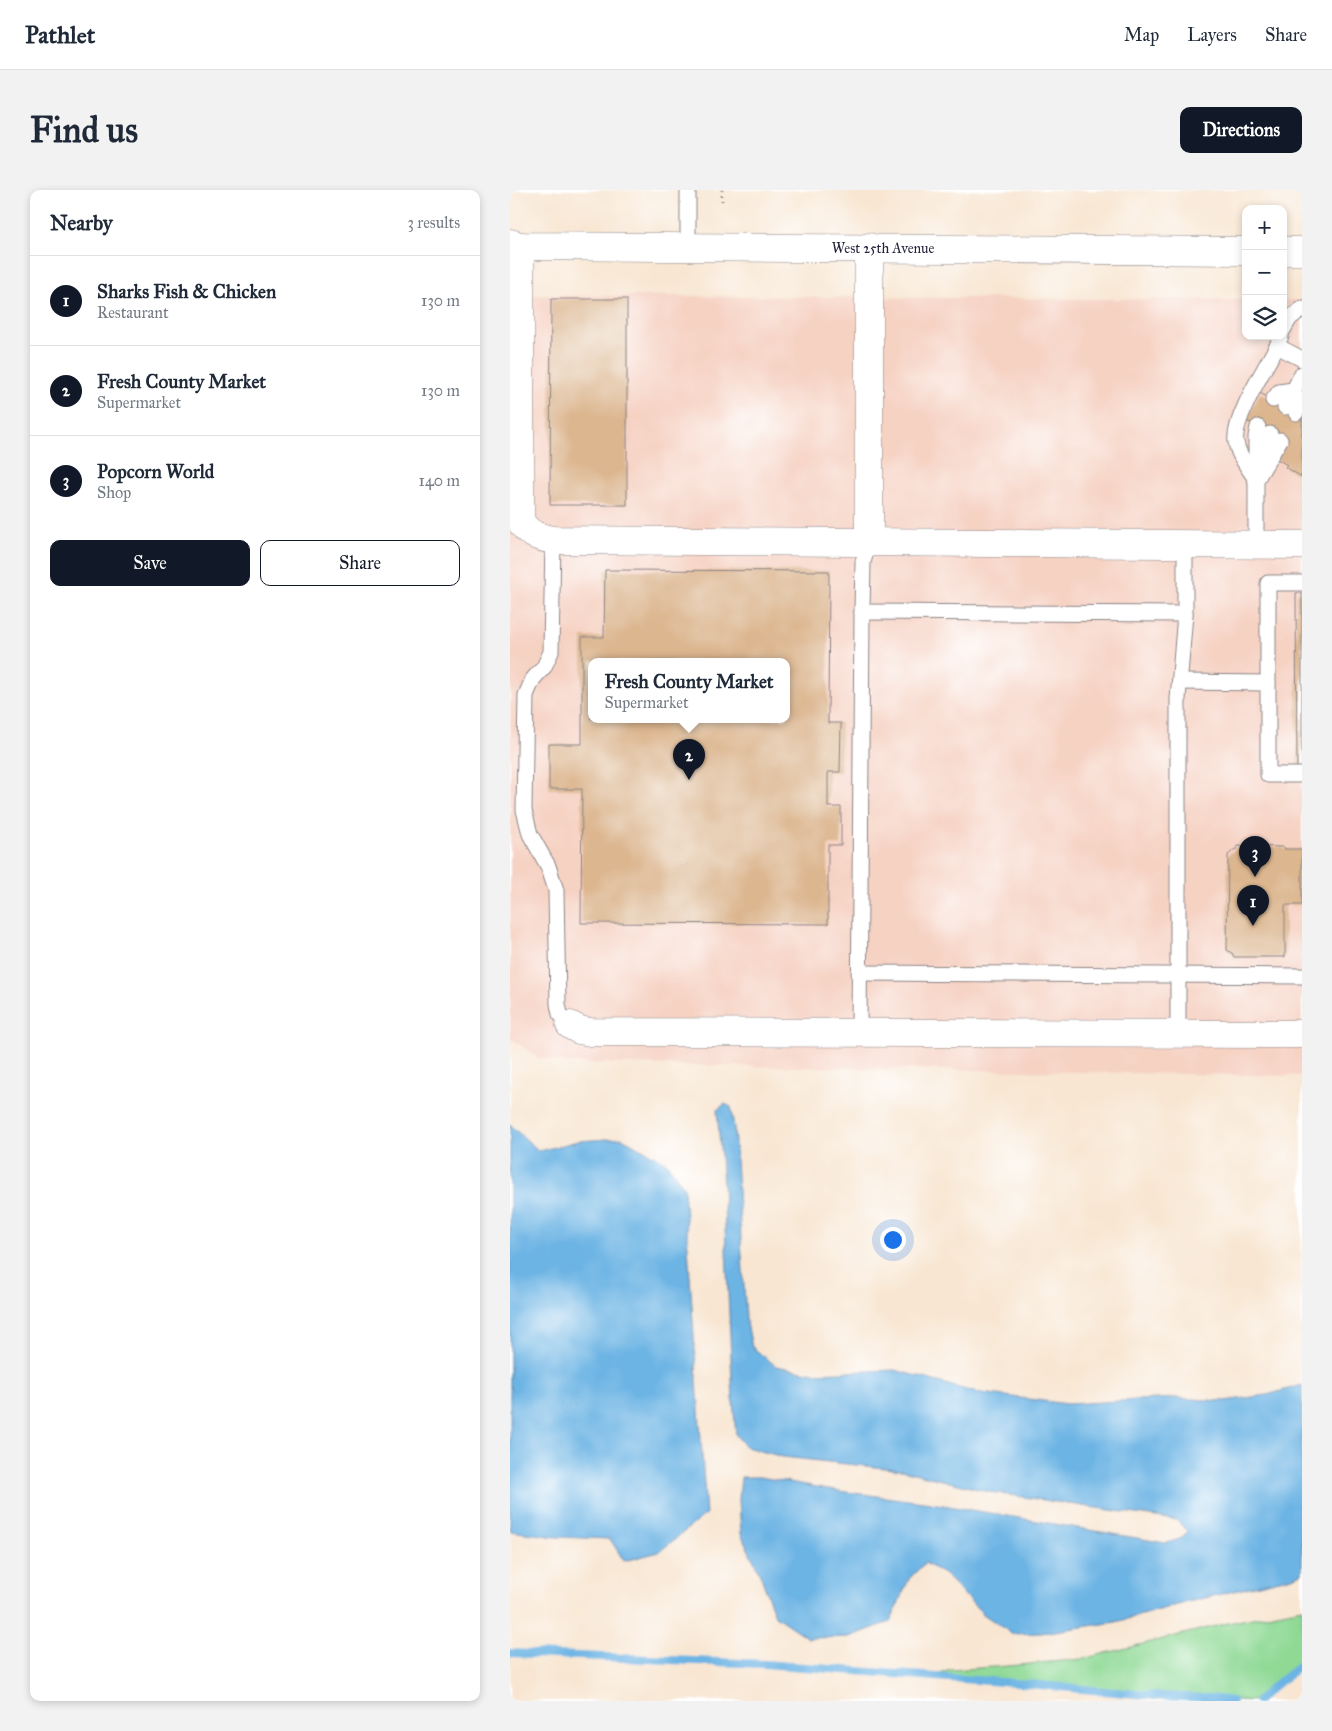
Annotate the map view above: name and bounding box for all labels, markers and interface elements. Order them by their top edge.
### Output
text: Pathlet [25,20,95,50]
text: Map [1124,24,1159,46]
text: Layers [1187,24,1237,46]
text: Share [1265,24,1307,46]
button: Directions [1180,107,1302,153]
text: Find us [30,109,138,152]
map controls [1242,205,1287,340]
button: + [1242,205,1287,250]
text: Nearby [50,210,113,236]
text: 3 results [407,213,460,232]
street label: West 25th Avenue [832,240,935,257]
button: − [1242,250,1287,295]
text: Sharks Fish & Chicken [97,280,276,303]
text: 1 [63,291,69,310]
text: 130 m [421,291,460,310]
button: layers [1242,295,1287,340]
text: Restaurant [97,303,169,322]
text: Fresh County Market [97,370,266,393]
text: 2 [62,381,70,400]
text: 130 m [421,381,460,400]
text: Supermarket [97,393,181,412]
text: Popcorn World [97,460,214,483]
text: 3 [63,471,69,490]
text: 140 m [419,471,460,490]
text: Shop [97,483,131,502]
button: Save [50,540,250,586]
button: Share [260,540,460,586]
popup [588,658,790,723]
text: Fresh County Market [604,670,774,693]
text: Supermarket [604,693,689,712]
pin: 2 [673,739,705,780]
pin: 3 [1239,836,1271,877]
pin: 1 [1237,885,1269,926]
your location [880,1227,906,1253]

